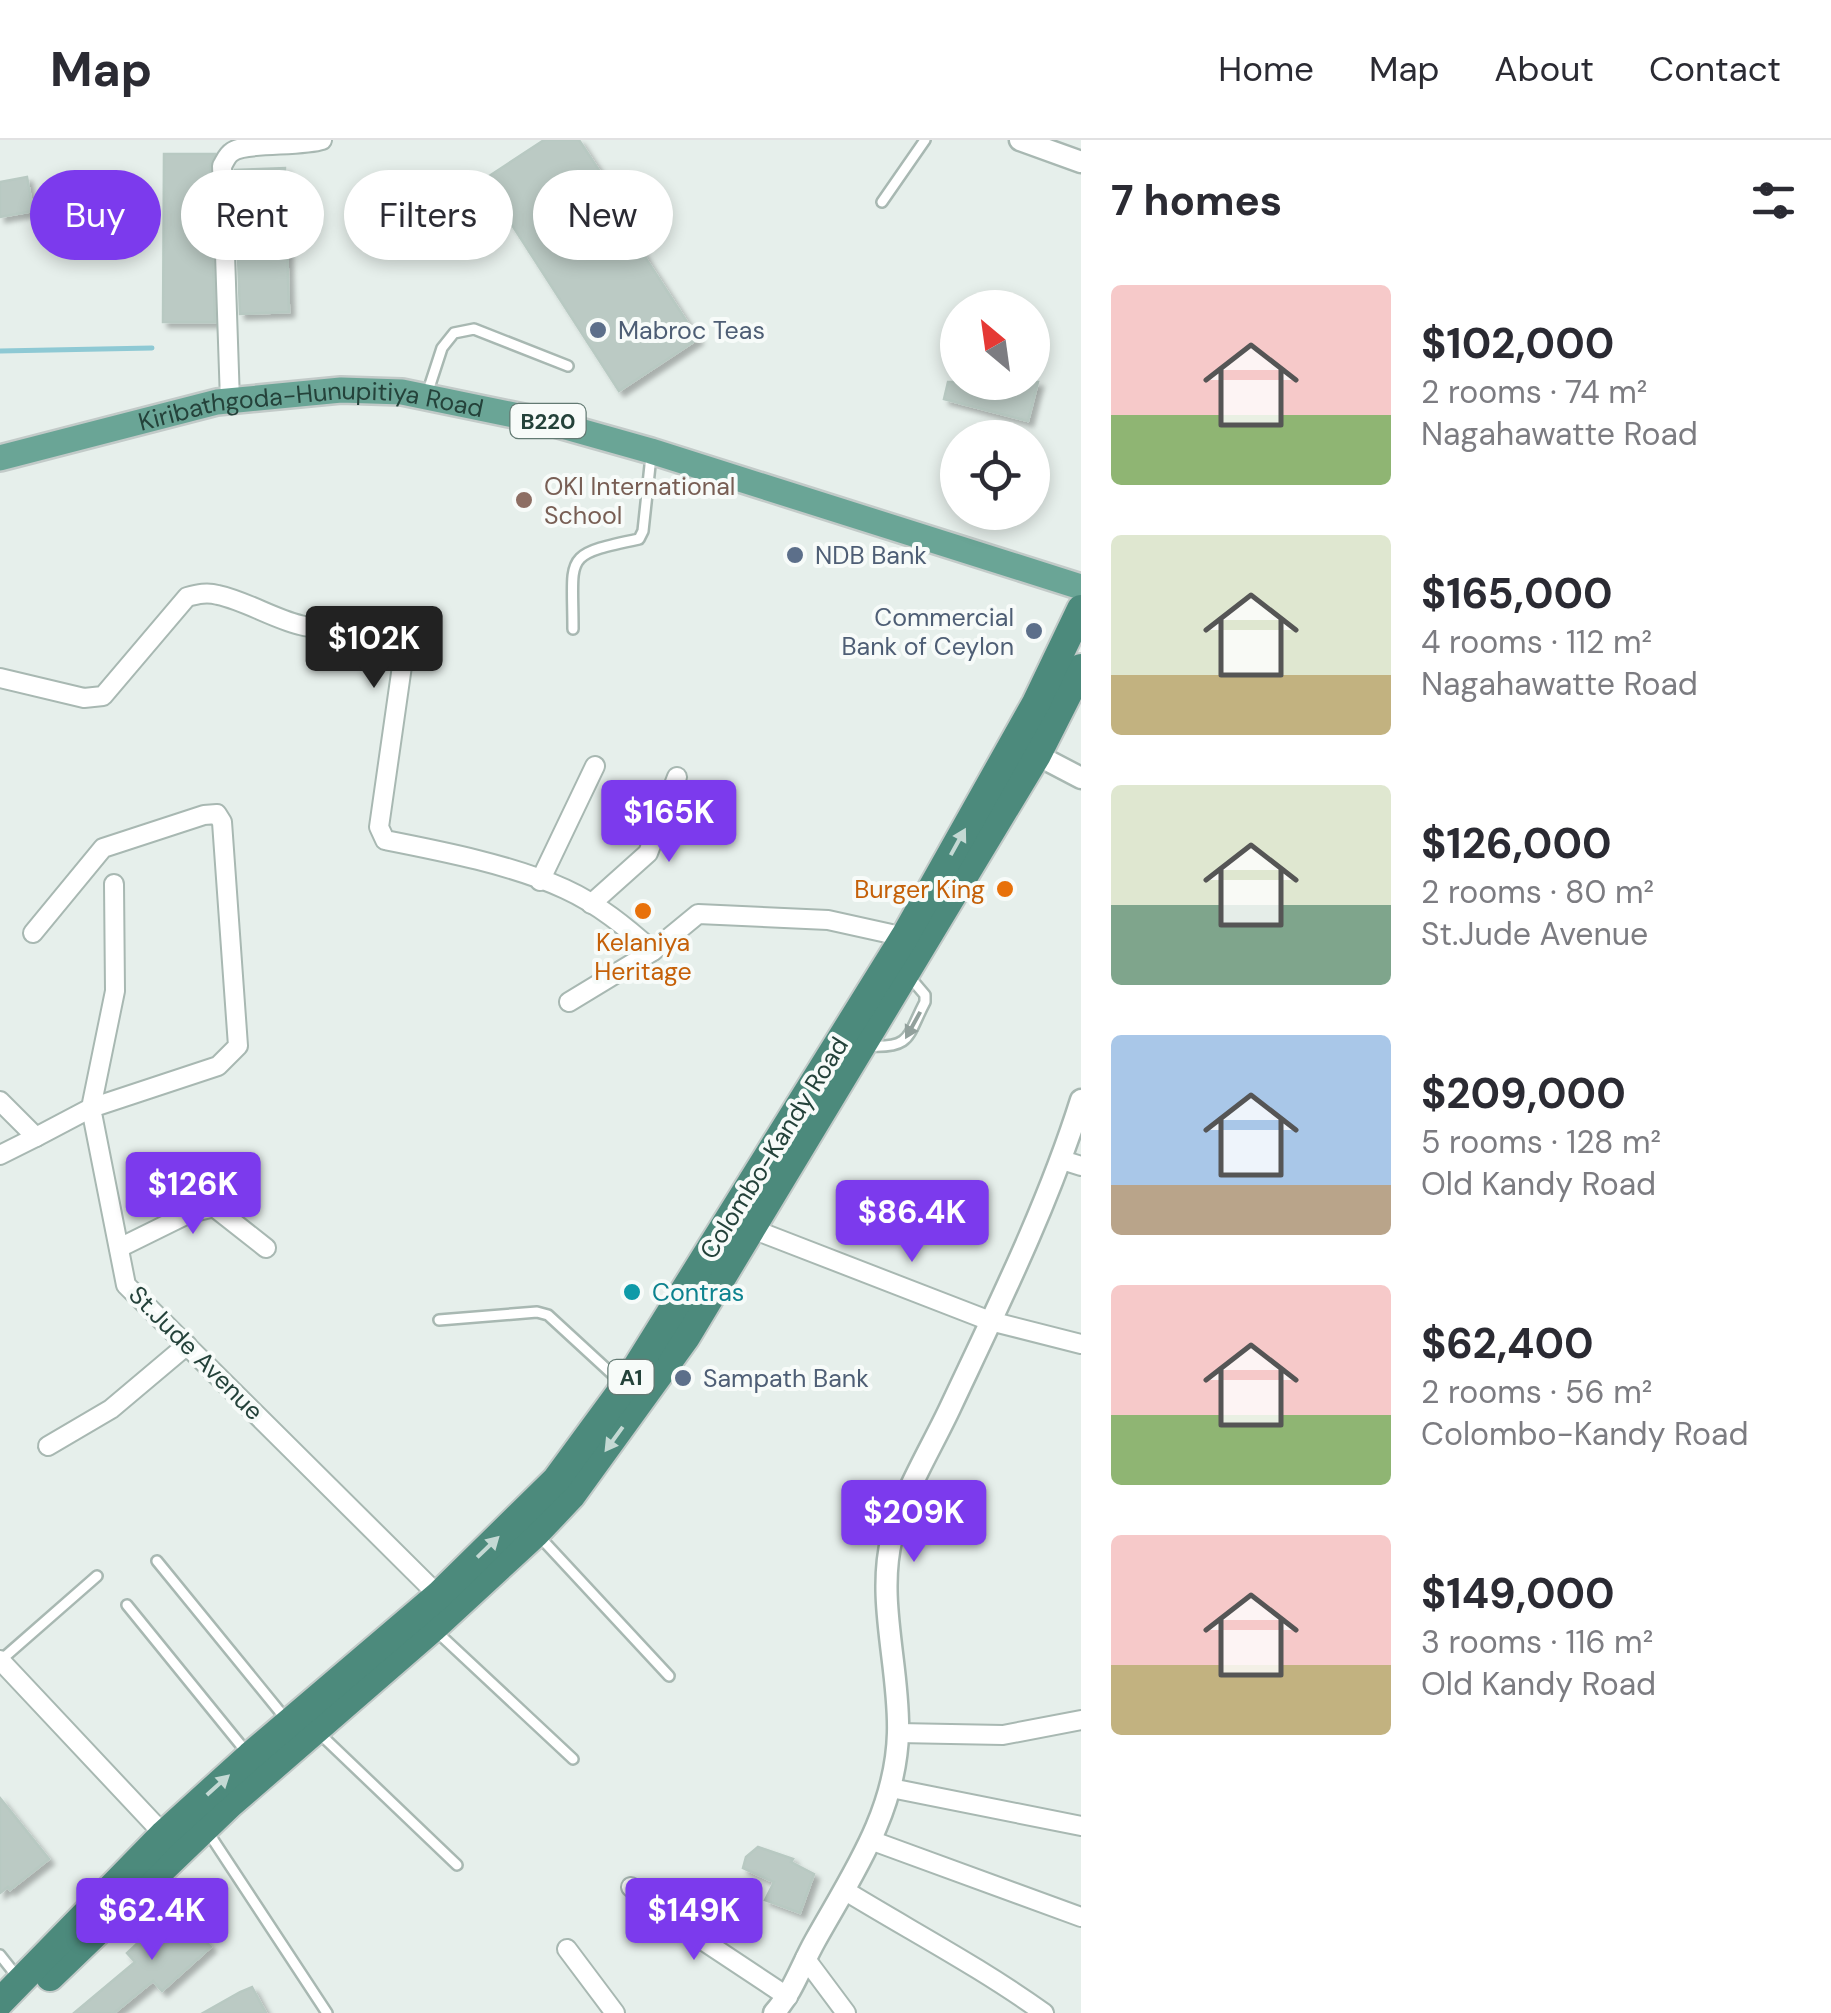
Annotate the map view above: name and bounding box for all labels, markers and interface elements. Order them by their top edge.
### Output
text: Map [50,38,152,101]
text: Home [1218,46,1314,92]
text: Map [1369,46,1439,92]
text: About [1494,46,1594,92]
text: Contact [1649,46,1781,92]
chip: Buy [30,170,161,260]
chip: Rent [181,170,324,260]
chip: Filters [344,170,513,260]
chip: New [533,170,673,260]
text: 7 homes [1111,173,1282,228]
icon: filters [1746,173,1801,228]
north arrow [940,290,1050,400]
map controls [940,290,1050,530]
place label: Mabroc Teas [618,314,765,347]
text: $102,000 [1421,316,1614,371]
marker: Mabroc Teas [587,319,609,341]
icon: home [1191,325,1311,445]
text: 2 rooms · 74 m² [1421,371,1647,413]
street label: Kiribathgoda-Hunupitiya Road [135,374,487,438]
road number: B220 [510,404,586,438]
text: Nagahawatte Road [1421,413,1698,455]
button: locate [940,420,1050,530]
place label: OKI International School [544,470,735,532]
marker: OKI International School [513,489,535,511]
place label: NDB Bank [815,539,927,572]
marker: NDB Bank [784,544,806,566]
text: $165,000 [1421,566,1613,621]
icon: home [1191,575,1311,695]
place label: Commercial Bank of Ceylon [841,601,1014,663]
pin: $102K [304,606,444,691]
text: $102K [328,617,420,659]
marker: Commercial Bank of Ceylon [1023,620,1045,642]
text: 4 rooms · 112 m² [1421,621,1652,663]
text: Nagahawatte Road [1421,663,1698,705]
pin: $165K [599,780,739,865]
text: $165K [623,791,715,833]
text: $126,000 [1421,816,1612,871]
icon: home [1191,825,1311,945]
one-way arrow [949,828,966,856]
text: 2 rooms · 80 m² [1421,871,1654,913]
place label: Burger King [854,873,985,906]
marker: Burger King [994,878,1016,900]
marker: Kelaniya Heritage [632,900,654,922]
text: St.Jude Avenue [1421,913,1648,955]
place label: Kelaniya Heritage [594,926,692,988]
one-way arrow [905,1011,922,1039]
street label: Colombo-Kandy Road [692,1031,856,1265]
text: $209,000 [1421,1066,1626,1121]
icon: home [1191,1075,1311,1195]
text: 5 rooms · 128 m² [1421,1121,1661,1163]
pin: $126K [123,1152,263,1237]
text: $126K [148,1163,238,1205]
text: Old Kandy Road [1421,1163,1656,1205]
pin: $86.4K [831,1180,993,1265]
text: $86.4K [858,1191,966,1233]
place label: Contras [652,1276,744,1309]
street label: St.Jude Avenue [122,1279,270,1427]
marker: Contras [621,1281,643,1303]
text: $62,400 [1421,1316,1594,1371]
icon: home [1191,1325,1311,1445]
road number: A1 [608,1360,654,1394]
place label: Sampath Bank [703,1362,869,1395]
marker: Sampath Bank [672,1367,694,1389]
text: 2 rooms · 56 m² [1421,1371,1652,1413]
text: Colombo-Kandy Road [1421,1413,1749,1455]
one-way arrow [604,1426,624,1452]
pin: $209K [844,1480,984,1565]
text: $209K [863,1491,965,1533]
one-way arrow [475,1535,499,1559]
text: $149,000 [1421,1566,1615,1621]
icon: home [1191,1575,1311,1695]
text: 3 rooms · 116 m² [1421,1621,1653,1663]
text: Old Kandy Road [1421,1663,1656,1705]
one-way arrow [205,1774,230,1796]
pin: $62.4K [71,1878,233,1963]
pin: $149K [624,1878,764,1963]
text: $62.4K [98,1889,206,1931]
text: $149K [648,1889,741,1931]

